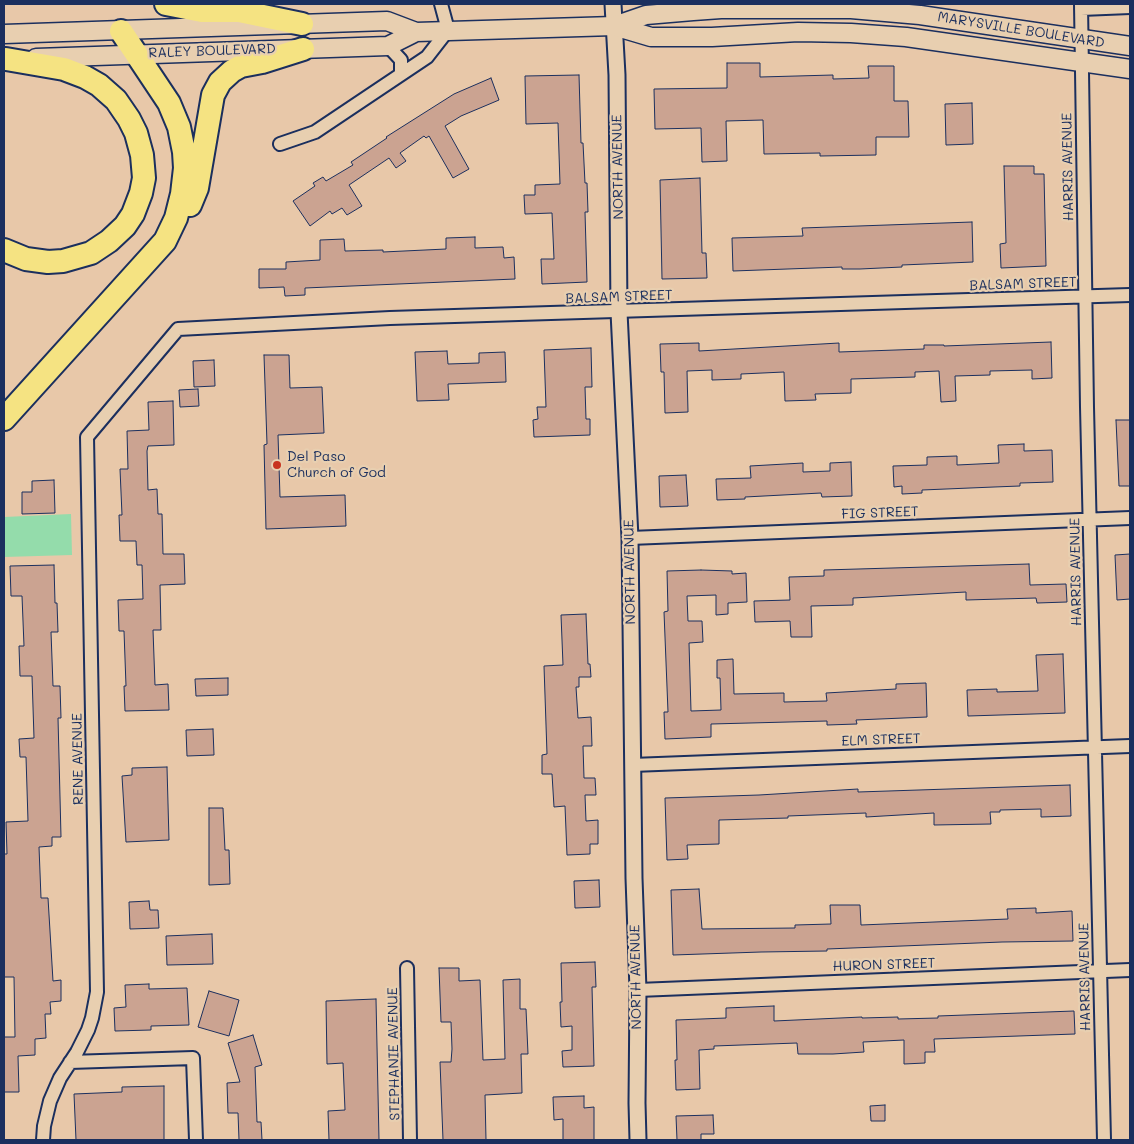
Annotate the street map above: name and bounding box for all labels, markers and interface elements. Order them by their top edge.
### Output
street label: MARYSVILLE BOULEVARD [936,8,1106,52]
street label: RALEY BOULEVARD [148,40,276,62]
street label: HARRIS AVENUE [1059,113,1077,221]
street label: NORTH AVENUE [609,114,627,220]
street label: BALSAM STREET [969,274,1077,294]
street label: BALSAM STREET [565,287,673,307]
place label: Del Paso Church of God [287,449,386,482]
marker: Del Paso Church of God [271,459,283,471]
street label: FIG STREET [841,503,919,523]
street label: HARRIS AVENUE [1067,518,1085,626]
street label: NORTH AVENUE [621,519,639,625]
street label: RENE AVENUE [69,713,87,805]
street label: ELM STREET [841,730,921,750]
street label: HARRIS AVENUE [1076,923,1094,1031]
street label: NORTH AVENUE [627,924,645,1030]
street label: HURON STREET [832,955,936,975]
street label: STEPHANIE AVENUE [384,987,404,1121]

